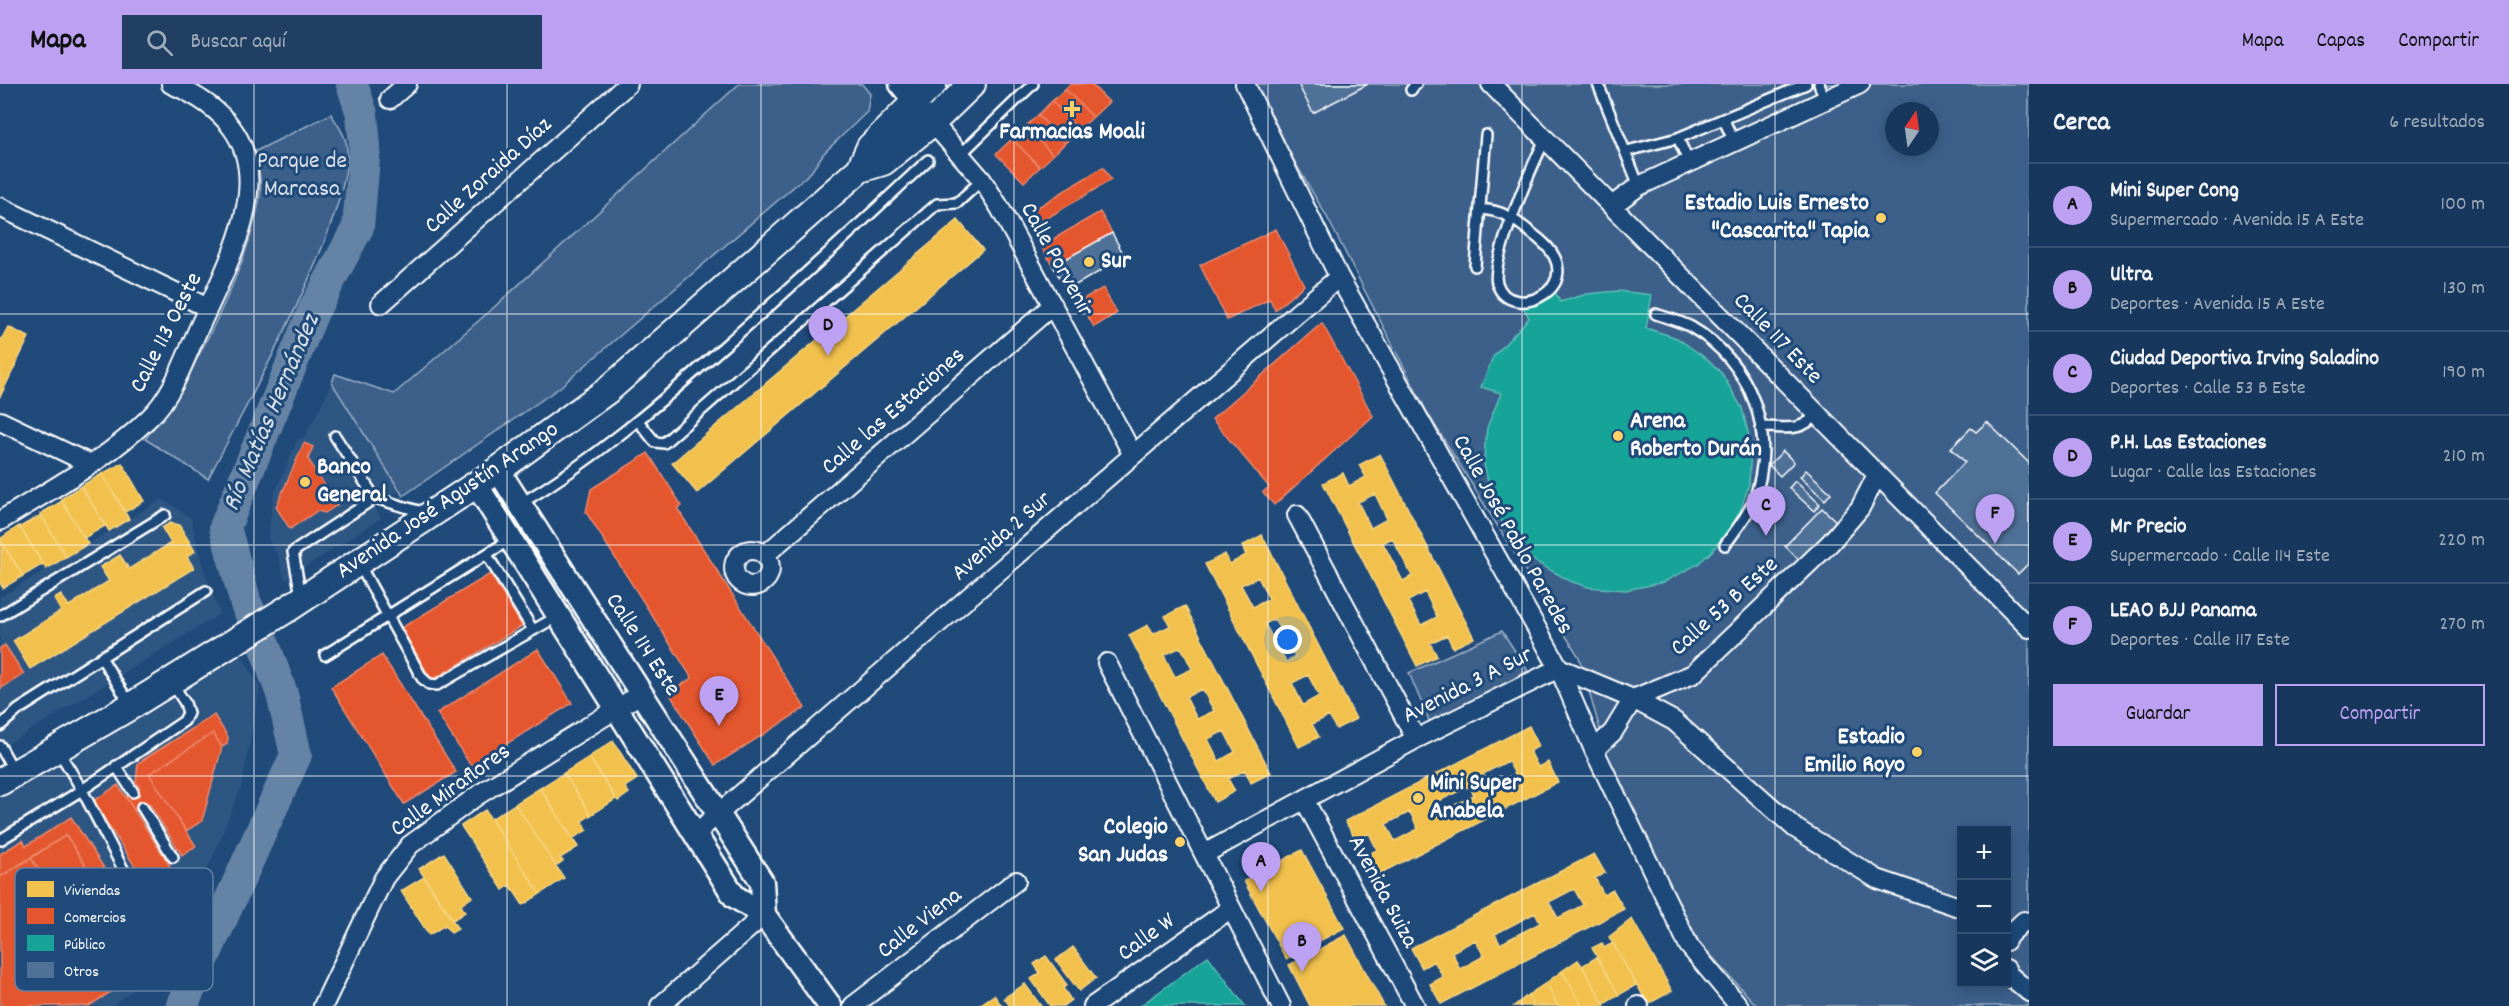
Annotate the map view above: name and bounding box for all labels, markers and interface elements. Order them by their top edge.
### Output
search box [122,15,542,69]
text: Mapa [30,22,86,62]
icon: search [143,26,176,59]
text: Buscar aquí [191,27,286,58]
text: Mapa [2242,27,2284,57]
text: Capas [2317,27,2365,57]
text: Compartir [2398,27,2479,57]
marker: Farmacias Moali [1065,102,1079,116]
north arrow [1885,102,1939,156]
text: Cerca [2053,105,2110,142]
street label: Calle Zoraida Díaz [418,109,560,243]
text: 6 resultados [2389,109,2485,137]
place label: Farmacias Moali [999,116,1145,150]
park label: Parque de Marcasa [257,145,347,207]
text: Mini Super Cong [2110,176,2239,207]
place label: Estadio Luis Ernesto "Cascarita" Tapia [1685,187,1870,249]
text: A [2067,191,2078,219]
text: 100 m [2441,191,2485,219]
street label: Calle Porvenir [1011,197,1101,323]
text: Supermercado · Avenida 15 A Este [2110,207,2364,235]
marker: Estadio Luis Ernesto "Cascarita" Tapia [1874,211,1888,225]
place label: Sur [1101,245,1132,279]
marker: Sur [1082,255,1096,269]
text: Ultra [2110,260,2152,291]
street label: Calle 113 Oeste [122,267,212,399]
text: B [2068,275,2077,303]
text: 130 m [2443,275,2485,303]
street label: Calle 117 Este [1724,285,1830,393]
text: Deportes · Avenida 15 A Este [2110,291,2325,319]
pin: D [808,306,848,356]
water label: Río Matías Hernández [214,308,331,517]
street label: Calle las Estaciones [815,340,973,484]
text: Ciudad Deportiva Irving Saladino [2110,344,2379,375]
text: C [2068,359,2077,387]
text: 190 m [2442,359,2485,387]
text: Deportes · Calle 53 B Este [2110,375,2306,403]
place label: Arena Roberto Durán [1630,405,1762,467]
street label: Avenida José Agustín Arango [330,414,566,588]
text: P.H. Las Estaciones [2110,428,2267,459]
street label: Calle José Pablo Paredes [1443,429,1581,641]
marker: Arena Roberto Durán [1611,429,1625,443]
text: D [2067,443,2078,471]
text: 210 m [2443,443,2485,471]
place label: Banco General [317,451,387,513]
text: Lugar · Calle las Estaciones [2110,459,2317,487]
marker: Banco General [298,475,312,489]
street label: Avenida 2 Sur [944,484,1060,590]
pin: C [1746,486,1786,536]
pin: F [1976,494,2014,544]
text: Mr Precio [2110,512,2187,543]
text: E [2068,527,2077,555]
text: 220 m [2438,527,2485,555]
text: Supermercado · Calle 114 Este [2110,543,2330,571]
street label: Calle 53 B Este [1663,549,1787,665]
street label: Calle 114 Este [596,587,688,703]
text: LEAO BJJ Panama [2110,596,2256,627]
text: F [2068,611,2077,639]
text: 270 m [2439,611,2485,639]
your location [1273,625,1302,654]
text: Deportes · Calle 117 Este [2110,627,2290,655]
street label: Avenida 3 A Sur [1397,639,1539,733]
pin: E [700,676,738,726]
button: Guardar [2053,684,2263,746]
button: Compartir [2275,684,2485,746]
place label: Estadio Emilio Royo [1804,721,1905,783]
street label: Calle Miraflores [384,736,518,846]
marker: Estadio Emilio Royo [1910,745,1924,759]
place label: Mini Super Anabela [1430,767,1522,829]
marker: Mini Super Anabela [1411,791,1425,805]
place label: Colegio San Judas [1078,811,1168,873]
map controls [1957,826,2011,988]
button: + [1957,826,2011,880]
street label: Avenida Suiza [1338,830,1426,955]
marker: Colegio San Judas [1173,835,1187,849]
pin: A [1242,842,1280,892]
legend [15,868,213,991]
text: Viviendas [64,880,121,903]
street label: Calle Viena [870,880,970,968]
button: − [1957,880,2011,934]
street label: Calle W [1111,905,1183,971]
text: Comercios [64,907,126,930]
pin: B [1282,922,1322,972]
text: Público [64,934,105,957]
button: layers [1957,934,2011,988]
text: Otros [64,961,99,984]

